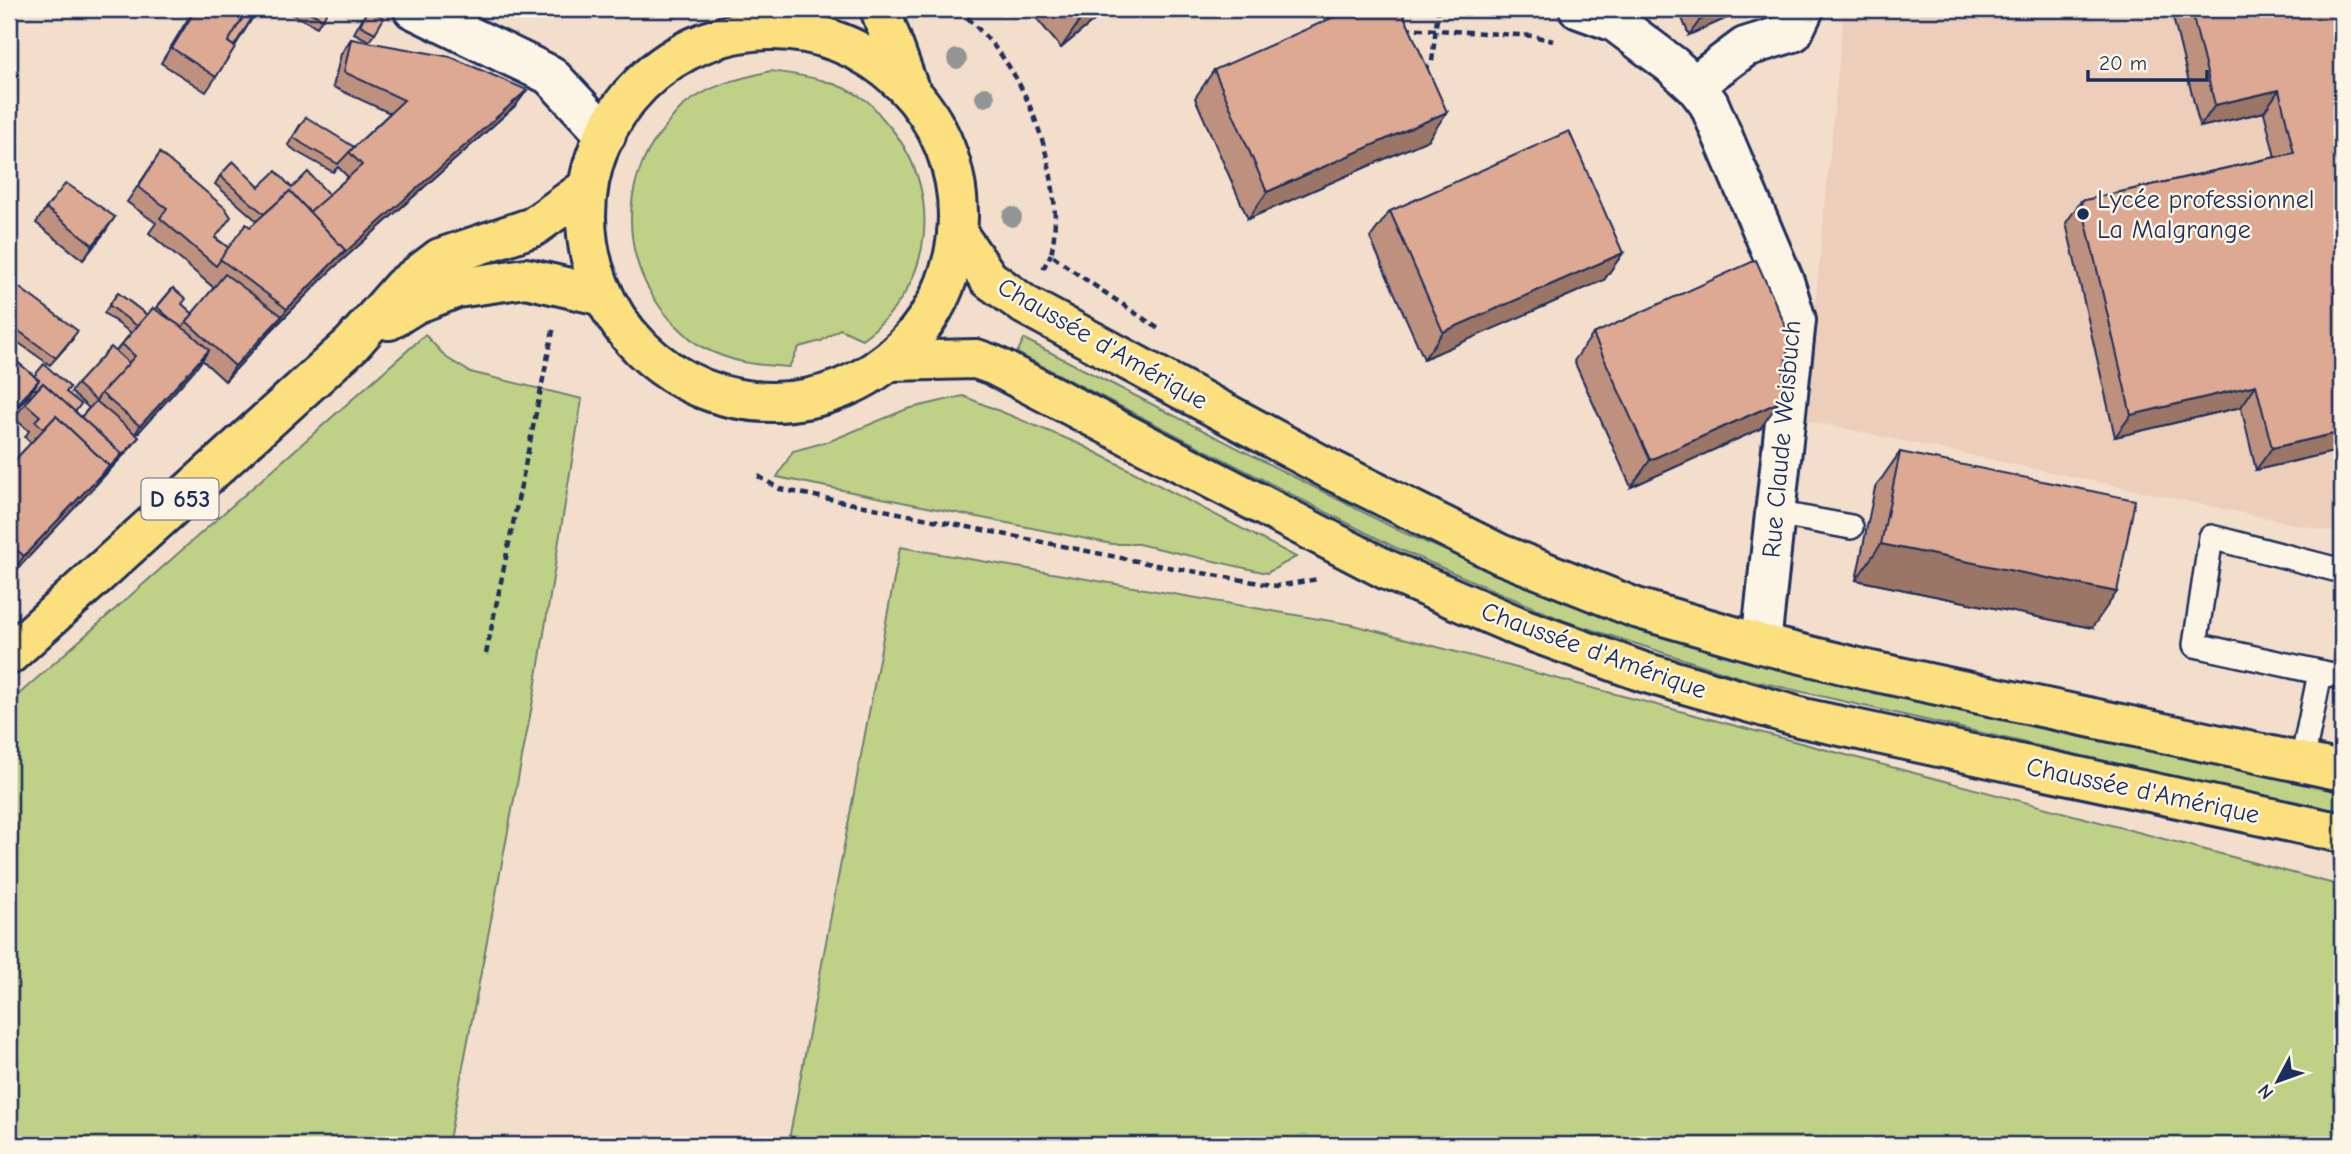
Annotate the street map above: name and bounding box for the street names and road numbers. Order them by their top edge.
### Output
street label: Chaussée d'Amérique [992,272,1213,416]
street label: Rue Claude Weisbuch [1757,319,1807,559]
road number: D 653 [142,478,218,520]
street label: Chaussée d'Amérique [1477,596,1710,706]
street label: Chaussée d'Amérique [2024,752,2262,830]

